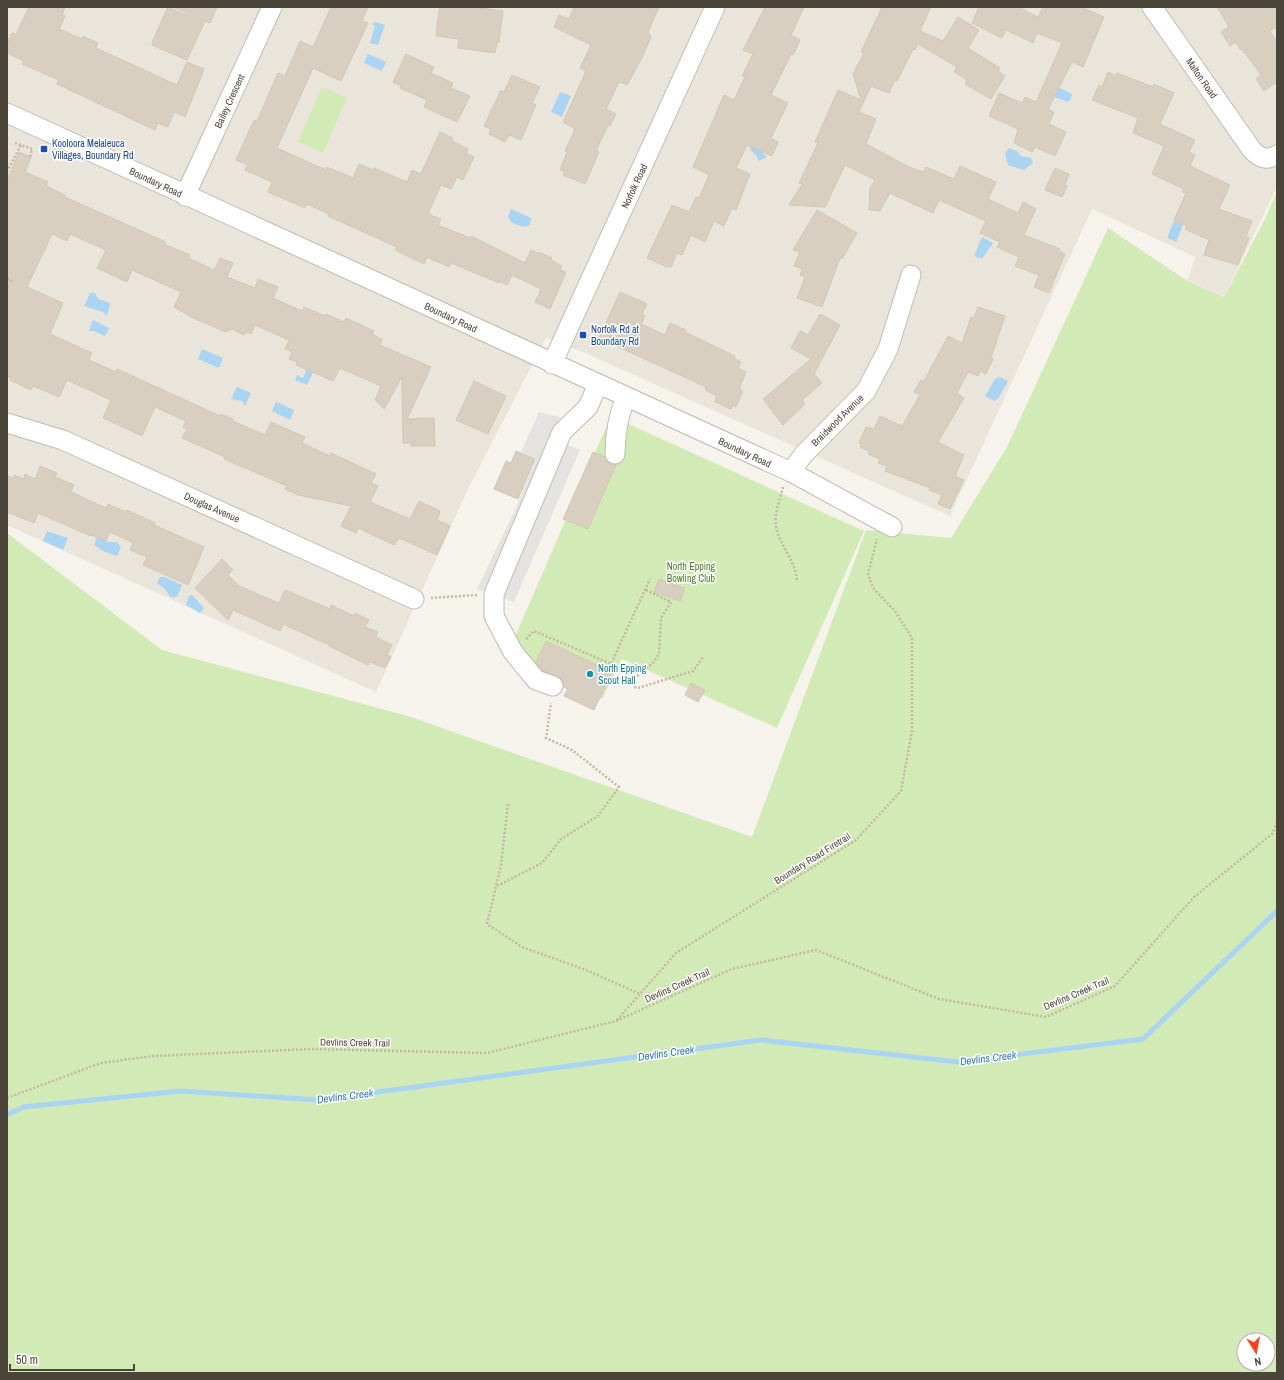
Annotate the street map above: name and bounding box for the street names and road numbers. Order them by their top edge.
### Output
street label: Malton Road [1183,56,1220,101]
street label: Bailey Crescent [211,72,248,130]
street label: Norfolk Road [618,162,650,211]
street label: Boundary Road [127,165,184,200]
street label: Boundary Road [422,300,479,335]
street label: Braidwood Avenue [808,391,867,449]
street label: Boundary Road [716,435,773,470]
street label: Douglas Avenue [182,489,242,526]
street label: Boundary Road Firetrail [772,830,853,887]
street label: Devlins Creek Trail [643,965,712,1006]
street label: Devlins Creek Trail [1042,974,1111,1013]
street label: Devlins Creek Trail [320,1035,390,1050]

